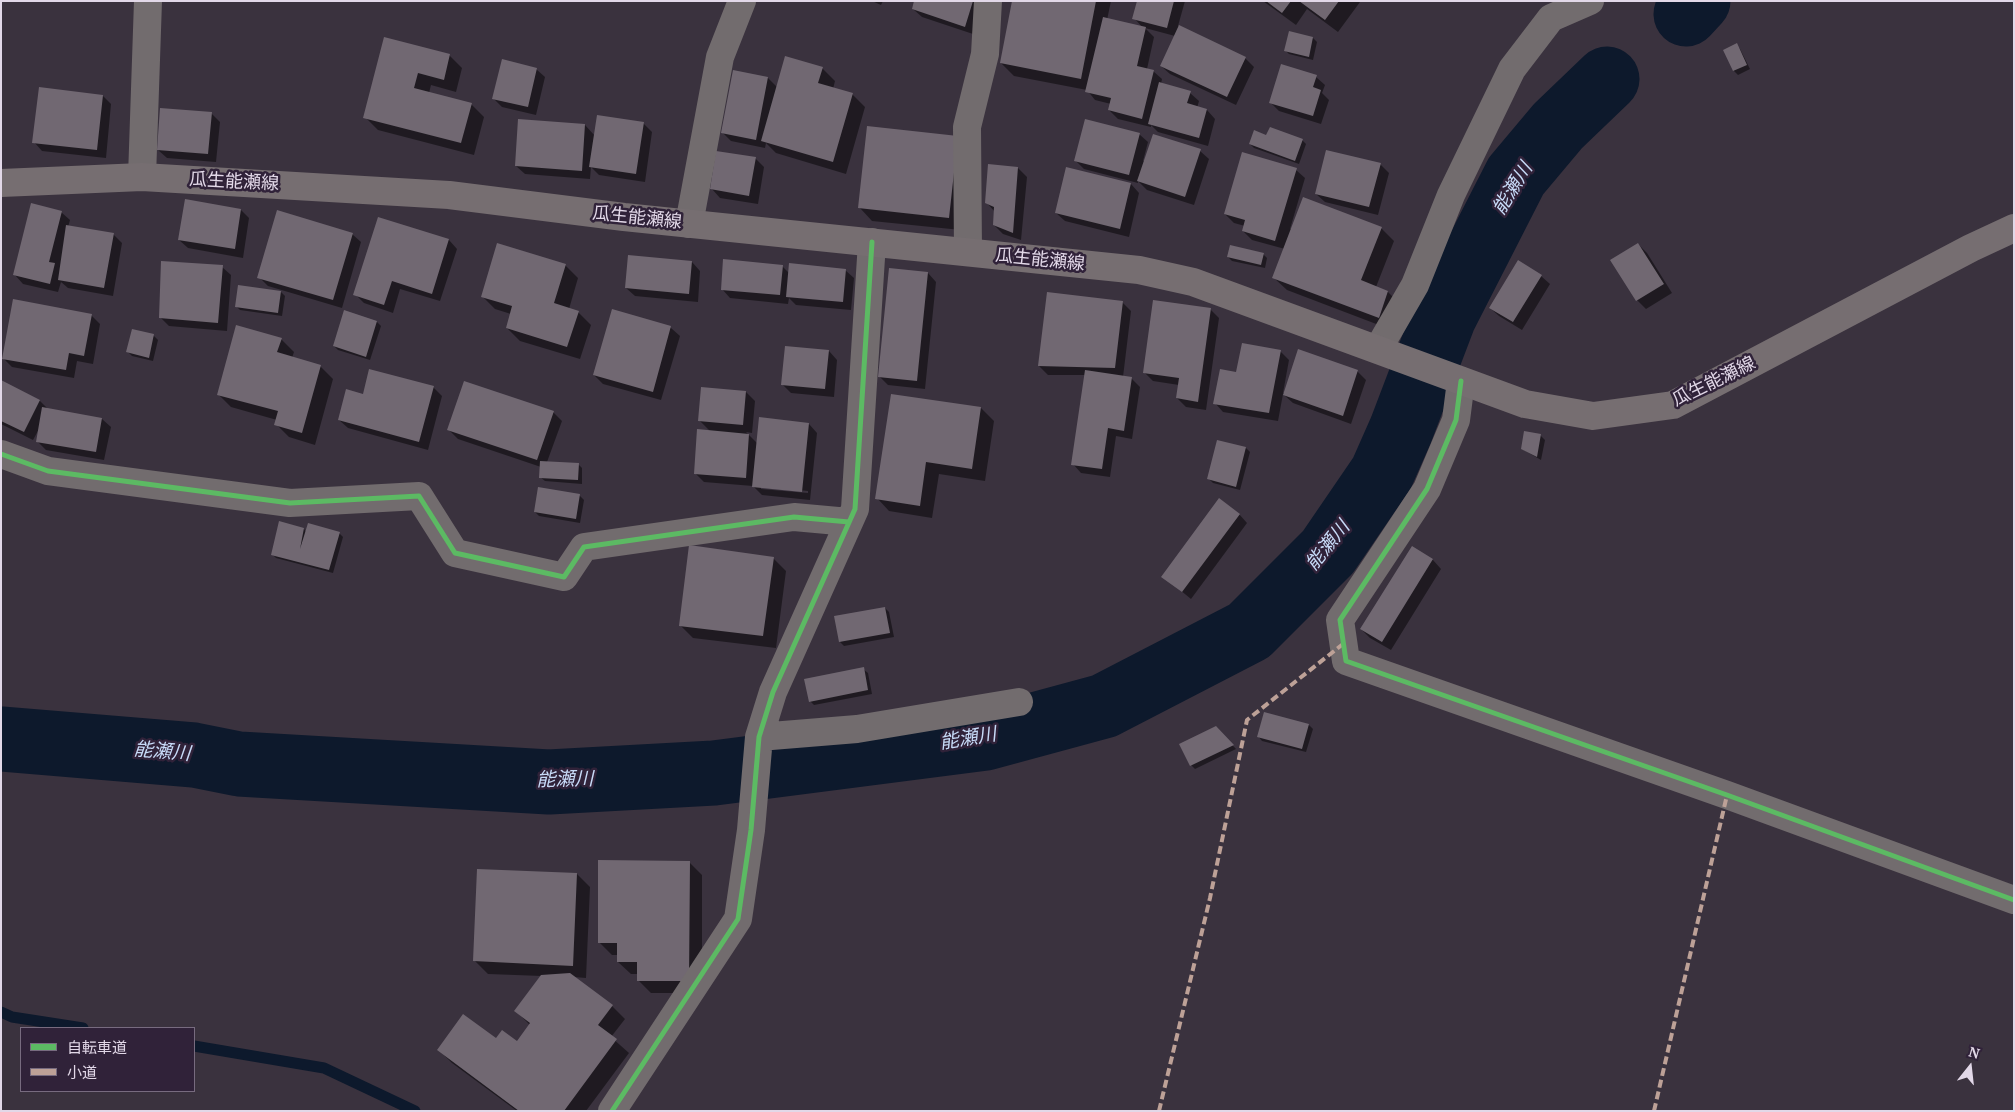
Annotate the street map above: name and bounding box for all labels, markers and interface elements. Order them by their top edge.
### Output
water label: 能瀬川 [1488,159,1538,219]
street label: 瓜生能瀬線 [188,169,280,195]
street label: 瓜生能瀬線 [591,203,683,233]
street label: 瓜生能瀬線 [994,245,1086,275]
street label: 瓜生能瀬線 [1669,353,1759,411]
water label: 能瀬川 [1301,517,1355,575]
water label: 能瀬川 [938,723,998,755]
water label: 能瀬川 [133,738,191,766]
water label: 能瀬川 [536,768,594,792]
legend [20,1027,195,1092]
text: 自転車道 [67,1037,127,1057]
north arrow [1945,1042,1995,1092]
text: N [1967,1042,1982,1063]
text: 小道 [67,1062,97,1082]

